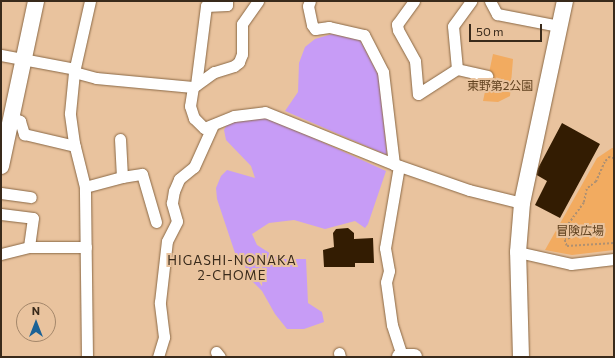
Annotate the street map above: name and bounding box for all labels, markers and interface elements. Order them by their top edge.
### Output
scale bar [471,16,544,42]
text: 50 m [476,24,504,38]
park label: 東野第2公園 [467,79,533,93]
park label: 冒険広場 [556,224,604,238]
district label: HIGASHI-NONAKA 2-CHOME [167,253,297,284]
north arrow [16,302,56,342]
text: N [32,304,40,317]

